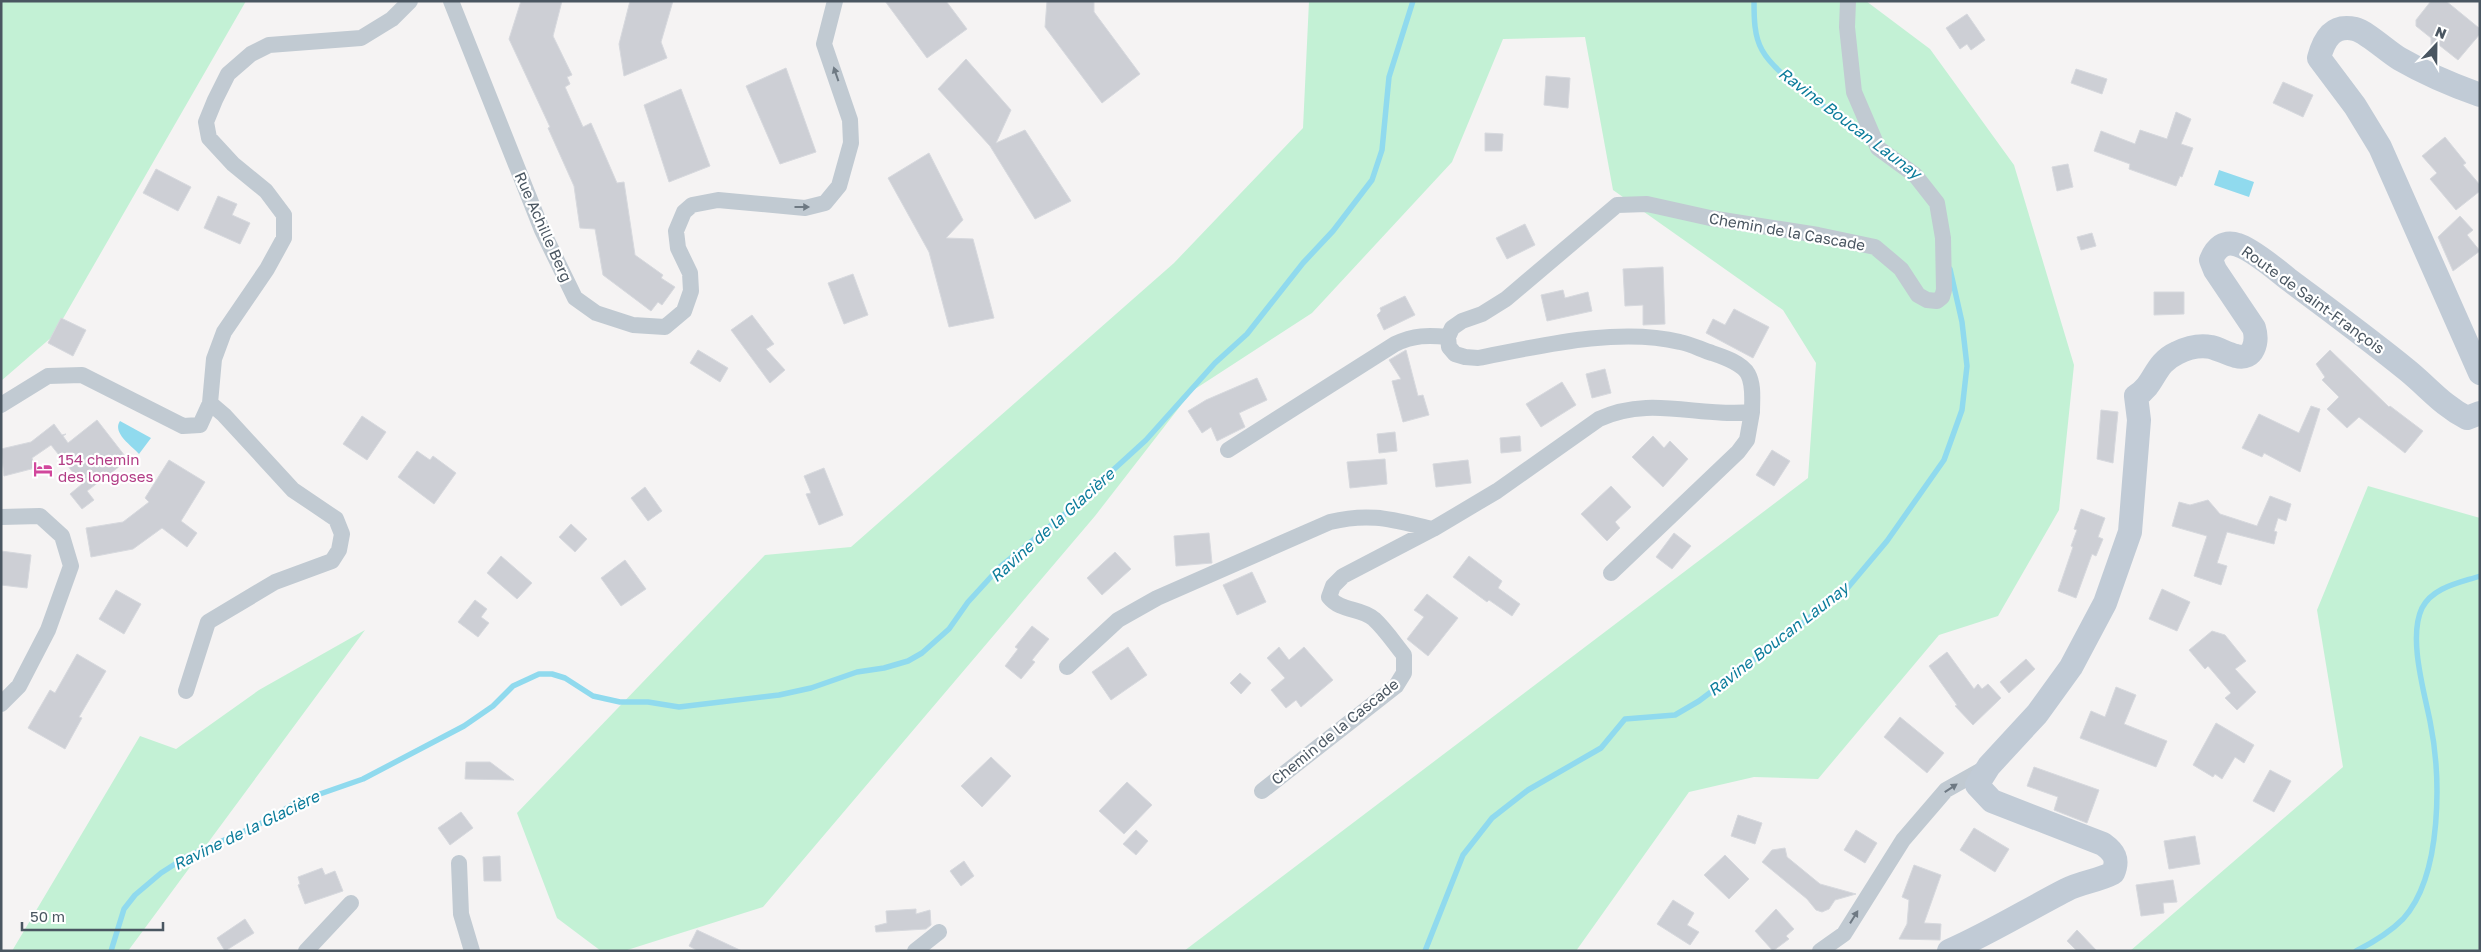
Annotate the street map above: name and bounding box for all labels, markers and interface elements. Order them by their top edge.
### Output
north arrow [2411,20,2461,70]
text: N [2433,23,2449,42]
water label: Ravine Boucan Launay [1775,63,1927,184]
one-way arrow [831,66,839,81]
street label: Rue Achille Berg [512,169,576,284]
one-way arrow [794,203,810,211]
street label: Chemin de la Cascade [1708,208,1867,254]
street label: Route de Saint-François [2239,241,2389,357]
place label: 154 chemin des longoses [58,450,153,485]
hotel icon: 154 chemin des longoses [32,458,54,480]
water label: Ravine de la Glacière [986,463,1119,586]
water label: Ravine Boucan Launay [1704,577,1854,700]
street label: Chemin de la Cascade [1267,674,1402,788]
one-way arrow [1944,783,1958,792]
water label: Ravine de la Glacière [170,785,324,874]
scale bar [22,900,164,932]
text: 50 m [30,907,65,925]
one-way arrow [1850,911,1859,924]

